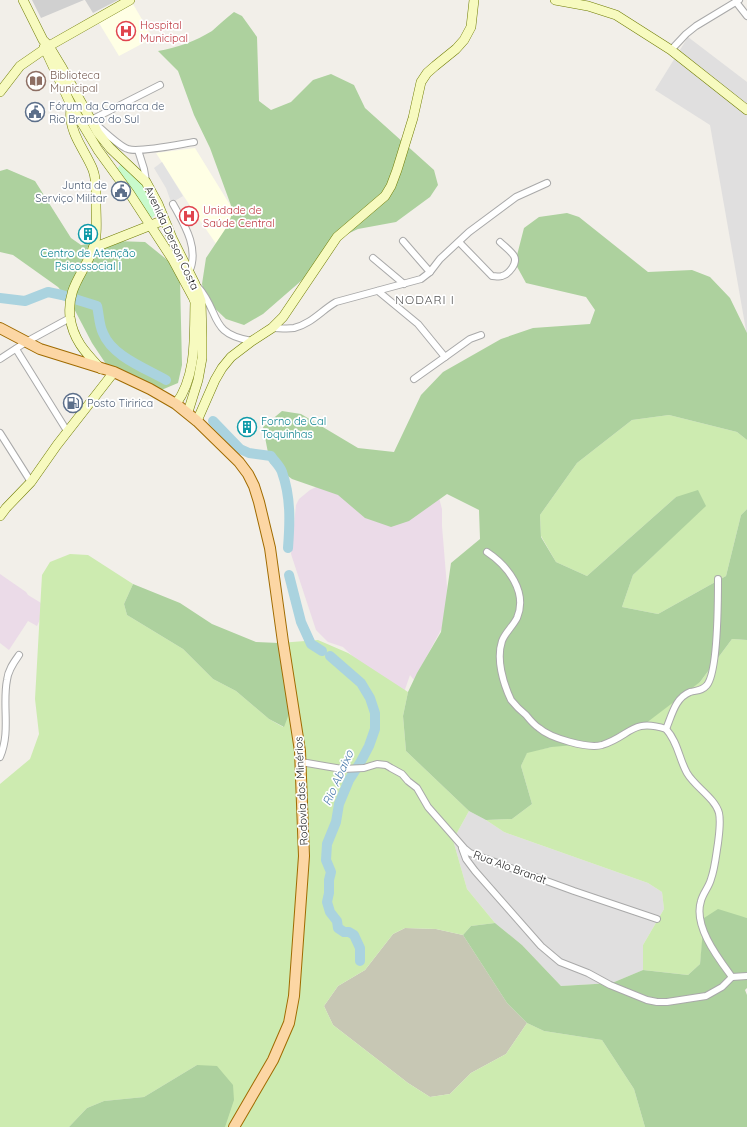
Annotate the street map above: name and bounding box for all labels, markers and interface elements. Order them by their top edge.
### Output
place label: Hospital Municipal [140,18,188,45]
hospital icon: Hospital Municipal [115,20,137,42]
place label: Biblioteca Municipal [50,68,100,95]
library icon: Biblioteca Municipal [25,70,47,92]
place label: Fórum da Comarca de Rio Branco do Sul [49,99,165,126]
public building icon: Fórum da Comarca de Rio Branco do Sul [24,101,46,123]
place label: Junta de Serviço Militar [35,178,108,205]
public building icon: Junta de Serviço Militar [110,180,132,202]
street label: Avenida Derson Costa [142,184,202,292]
place label: Unidade de Saúde Central [203,203,275,230]
hospital icon: Unidade de Saúde Central [178,205,200,227]
building icon: Centro de Atenção Psicossocial I [77,223,99,245]
place label: Centro de Atenção Psicossocial I [40,246,136,273]
district label: NODARI I [395,292,455,307]
fuel station icon: Posto Tiririca [62,392,84,414]
place label: Posto Tiririca [87,396,153,410]
place label: Forno de Cal Toquinhas [261,414,326,441]
building icon: Forno de Cal Toquinhas [236,416,258,438]
street label: Rodovia dos Minérios [291,736,311,846]
water label: Rio Abaixo [319,747,357,808]
street label: Rua Alo Brandt [471,847,549,887]

